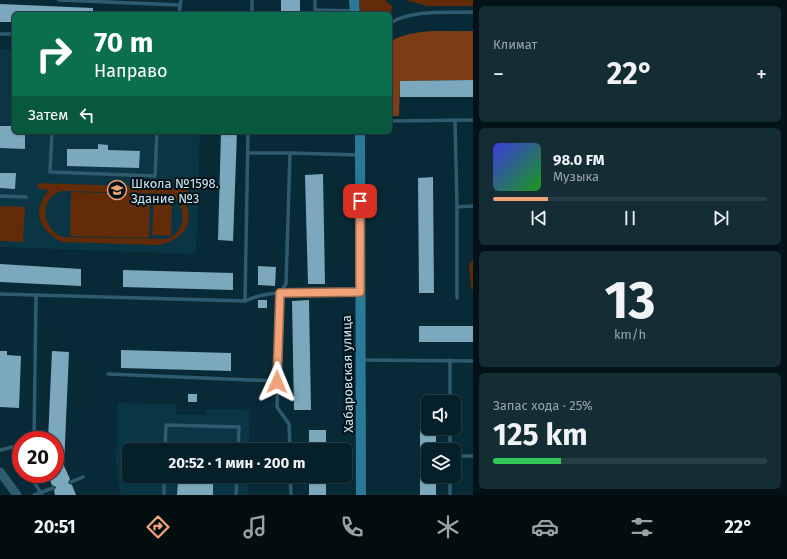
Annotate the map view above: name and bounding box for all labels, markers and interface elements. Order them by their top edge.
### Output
text: 70 m [94,26,153,59]
icon: right [28,28,80,80]
text: Климат [493,37,537,52]
text: 22° [607,56,653,92]
text: Направо [94,60,168,82]
text: − [493,61,504,88]
text: + [756,61,767,88]
icon: left [76,104,98,126]
text: Затем [28,106,68,124]
text: 98.0 FM [553,151,605,169]
text: Музыка [553,169,599,184]
place label: Школа №1598. Здание №3 [131,176,219,206]
school or university icon: Школа №1598. Здание №3 [106,179,128,201]
pin [343,184,377,218]
icon: arrive [349,190,371,212]
icon: previous [528,207,550,229]
icon: pause [619,207,641,229]
icon: next [710,207,732,229]
text: 13 [604,269,656,332]
street label: Хабаровская улица [339,315,356,433]
text: km/h [614,327,646,342]
position arrow [256,361,298,403]
map controls [421,395,461,483]
button: sound [421,395,461,435]
text: Запас хода · 25% [493,398,593,413]
text: 125 km [493,417,588,453]
speed limit sign: 20 [12,431,64,483]
button: layers [421,443,461,483]
text: 20:52 · 1 мин · 200 m [168,454,306,472]
icon: directions [144,513,172,541]
icon: music [241,513,269,541]
icon: phone [338,513,366,541]
icon: climate [434,513,462,541]
icon: car [531,513,559,541]
icon: filters [628,513,656,541]
text: 20:51 [34,516,76,538]
text: 22° [725,516,753,538]

